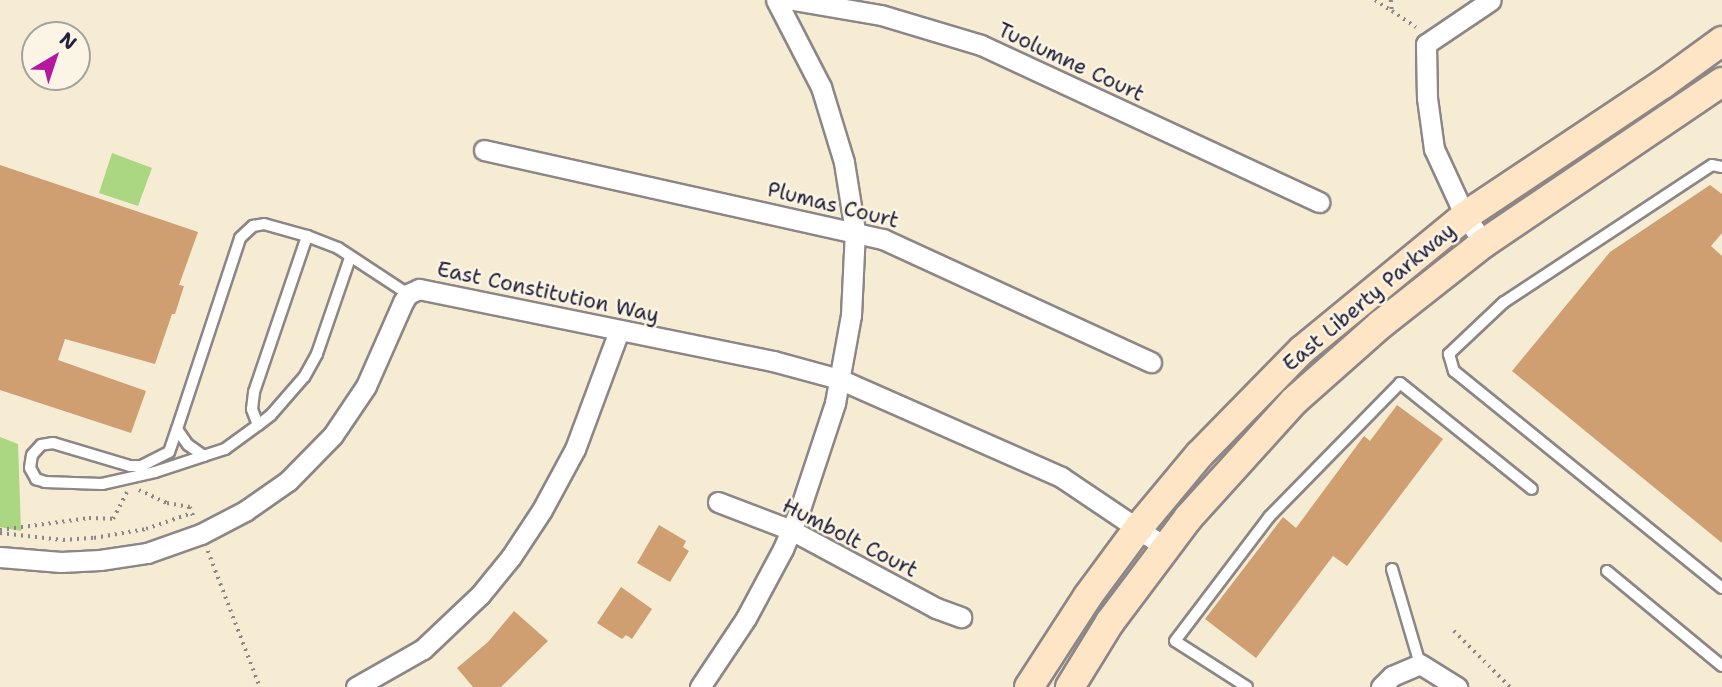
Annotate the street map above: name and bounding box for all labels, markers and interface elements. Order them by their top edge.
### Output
street label: Tuolumne Court [994,17,1148,107]
north arrow [21,21,91,91]
text: N [55,26,82,55]
street label: Plumas Court [765,177,901,233]
street label: East Liberty Parkway [1278,217,1460,377]
street label: East Constitution Way [435,256,661,328]
street label: Humbolt Court [778,493,922,583]

